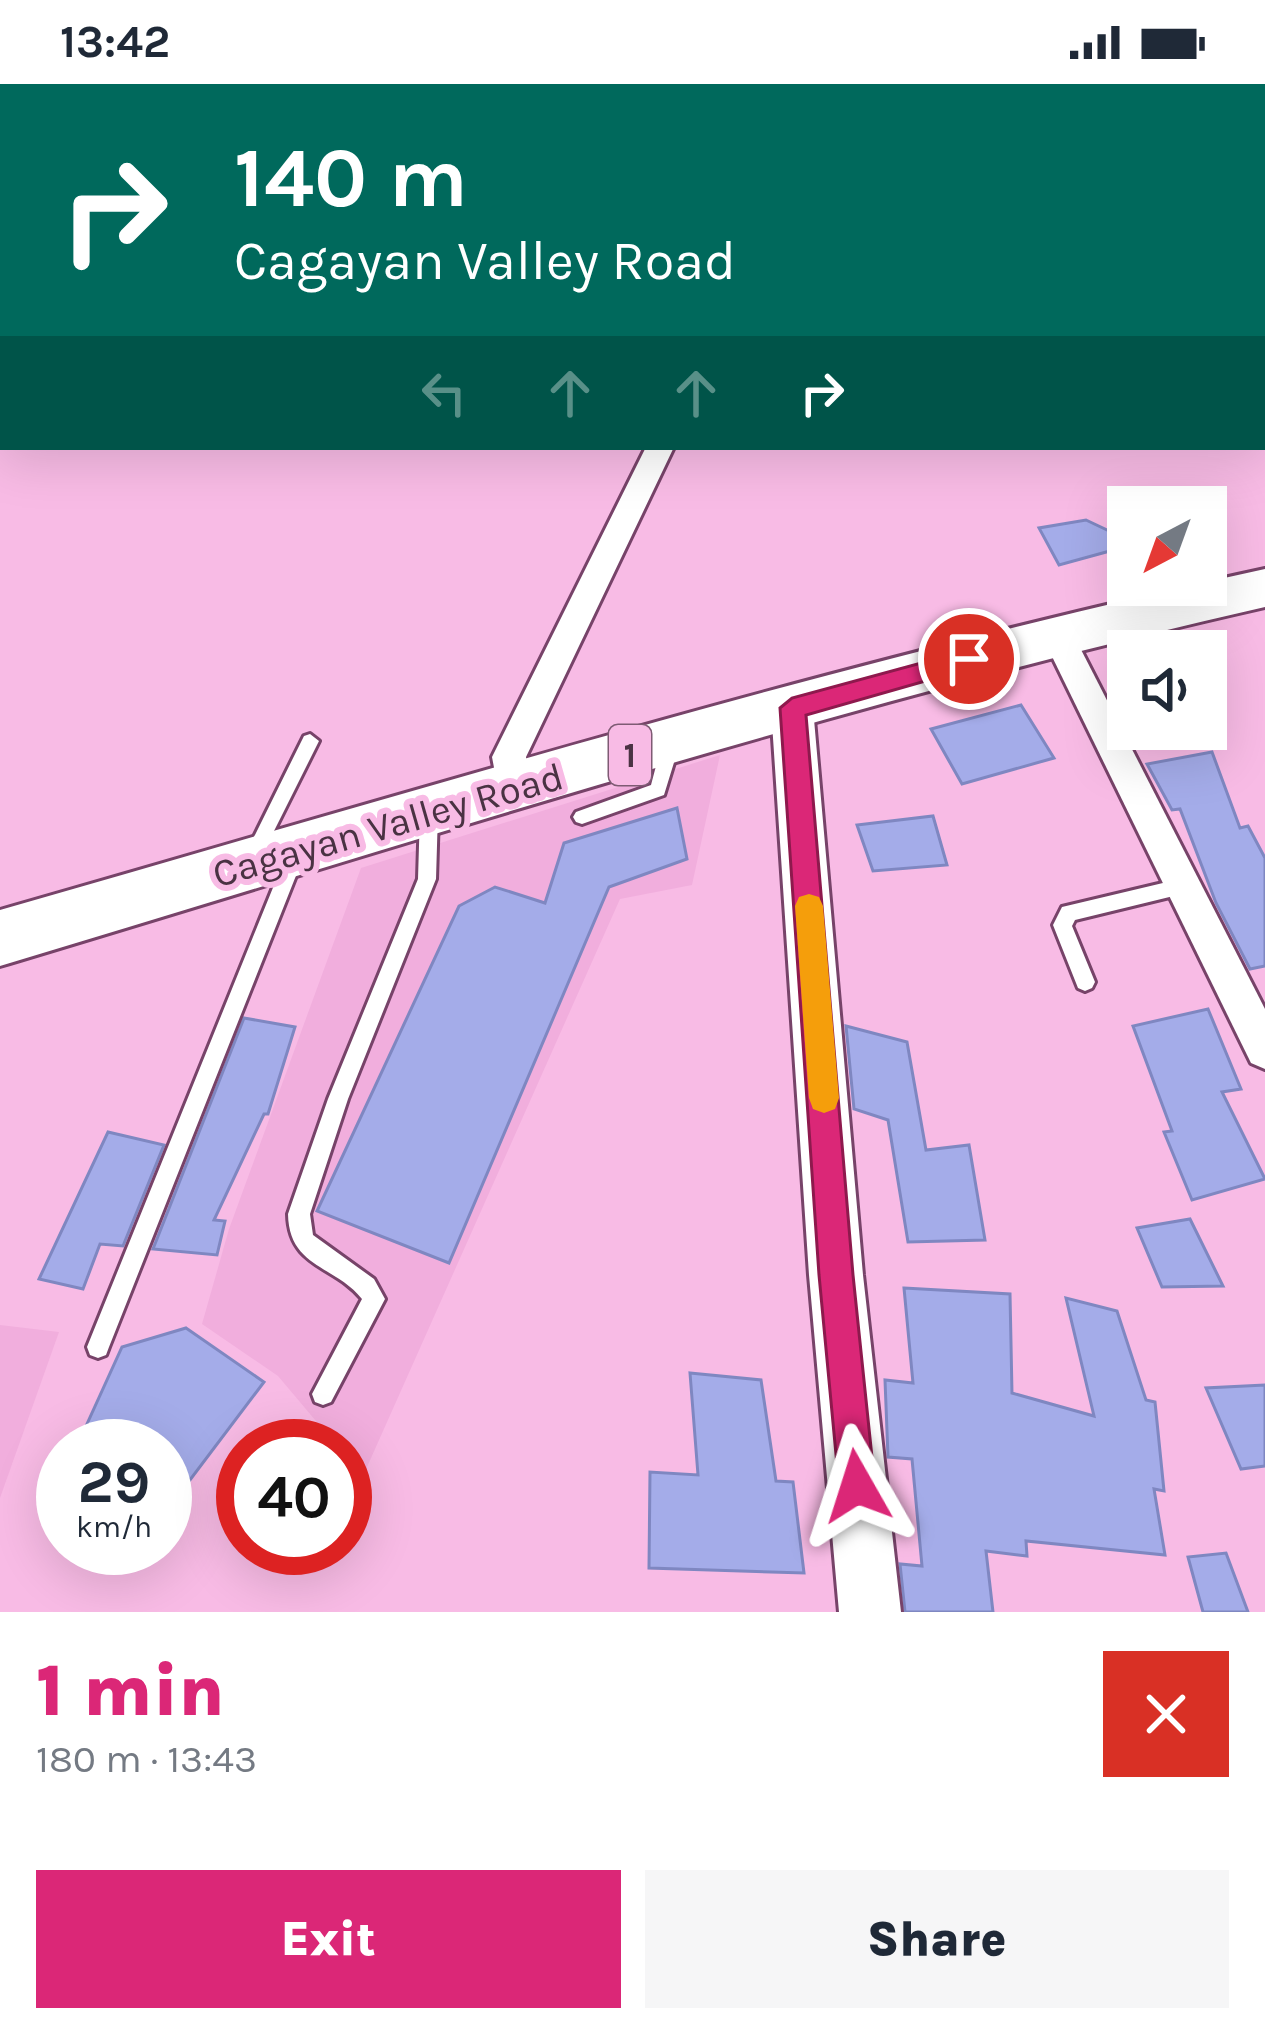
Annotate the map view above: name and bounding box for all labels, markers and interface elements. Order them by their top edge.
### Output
text: 13:42 [60,16,170,68]
text: 140 m [234,129,468,227]
icon: right [36,132,192,288]
text: Cagayan Valley Road [234,229,736,293]
icon: left [411,360,477,426]
icon: ahead [537,360,603,426]
icon: ahead [663,360,729,426]
icon: right [789,360,855,426]
north arrow [1107,486,1227,606]
map controls [1107,486,1227,750]
pin [918,608,1020,710]
icon: arrive [936,626,1002,692]
button: sound [1107,630,1227,750]
road number: 1 [609,725,651,785]
street label: Cagayan Valley Road [207,753,569,897]
speed limit sign: 40 [216,1419,372,1575]
position arrow [794,1423,920,1549]
text: 29 [78,1447,150,1517]
text: km/h [76,1509,152,1545]
text: 1 min [36,1649,225,1733]
button: close [1103,1651,1229,1777]
text: 180 m · 13:43 [36,1736,257,1782]
button: Exit [36,1870,621,2008]
button: Share [645,1870,1229,2008]

